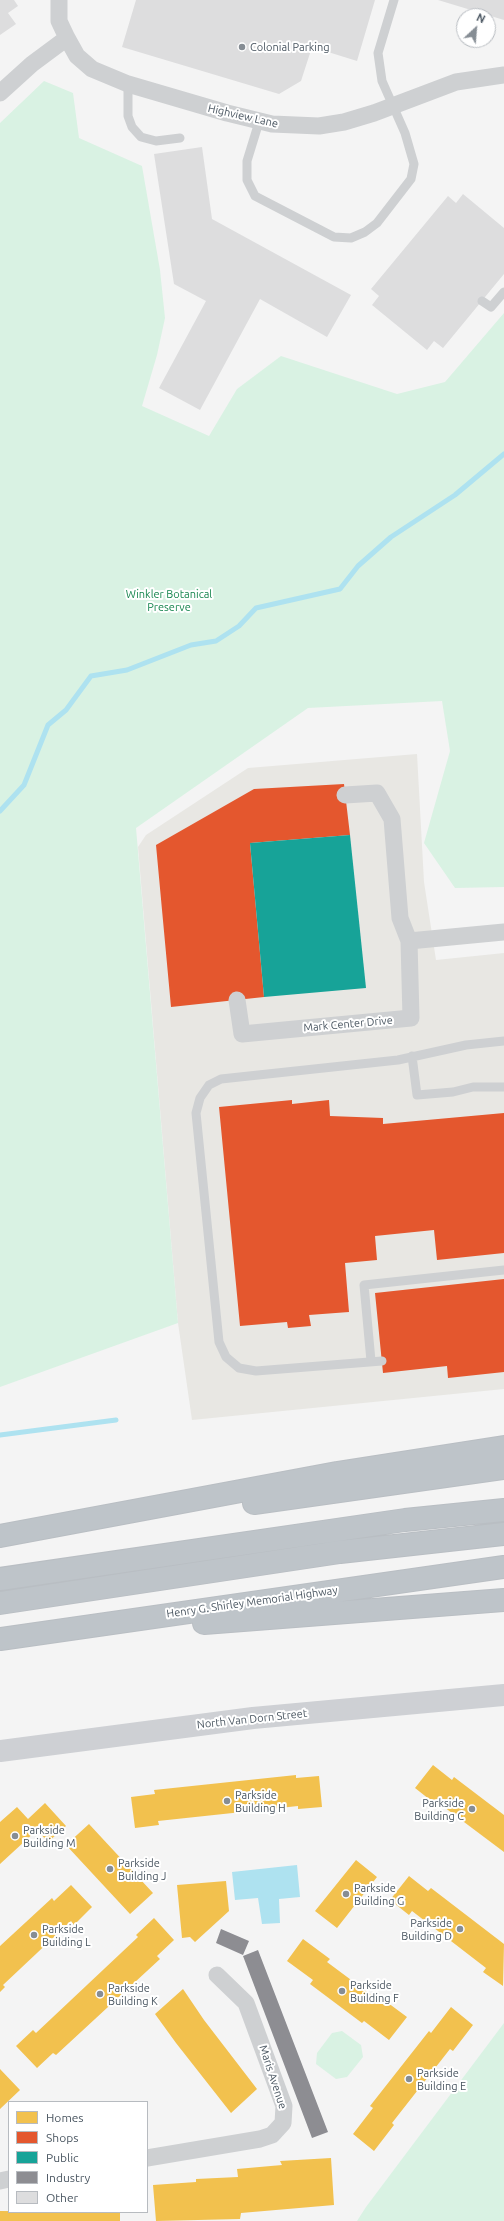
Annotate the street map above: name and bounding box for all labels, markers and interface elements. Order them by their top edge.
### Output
north arrow [456,8,496,48]
text: N [474,11,487,25]
place label: Colonial Parking [250,40,330,54]
marker: Colonial Parking [237,42,247,52]
street label: Highview Lane [207,102,279,130]
park label: Winkler Botanical Preserve [126,587,212,613]
street label: Mark Center Drive [303,1014,393,1034]
street label: Henry G. Shirley Memorial Highway [166,1583,338,1621]
street label: North Van Dorn Street [196,1707,308,1731]
place label: Parkside Building H [235,1788,286,1814]
marker: Parkside Building H [222,1796,232,1806]
place label: Parkside Building C [414,1796,464,1822]
marker: Parkside Building C [467,1804,477,1814]
place label: Parkside Building M [23,1823,76,1849]
marker: Parkside Building M [10,1831,20,1841]
place label: Parkside Building J [118,1856,166,1882]
marker: Parkside Building J [105,1864,115,1874]
place label: Parkside Building G [354,1881,404,1907]
marker: Parkside Building G [341,1889,351,1899]
place label: Parkside Building D [401,1916,452,1942]
place label: Parkside Building L [42,1922,91,1948]
marker: Parkside Building D [455,1924,465,1934]
marker: Parkside Building L [29,1930,39,1940]
place label: Parkside Building F [350,1978,399,2004]
place label: Parkside Building K [108,1981,158,2007]
marker: Parkside Building F [337,1986,347,1996]
marker: Parkside Building K [95,1989,105,1999]
street label: Maris Avenue [256,2043,290,2111]
place label: Parkside Building E [417,2066,466,2092]
marker: Parkside Building E [404,2074,414,2084]
legend [8,2101,148,2213]
text: Homes [46,2111,84,2124]
text: Shops [46,2131,78,2144]
text: Public [46,2151,79,2164]
text: Industry [46,2171,90,2184]
text: Other [46,2191,78,2204]

